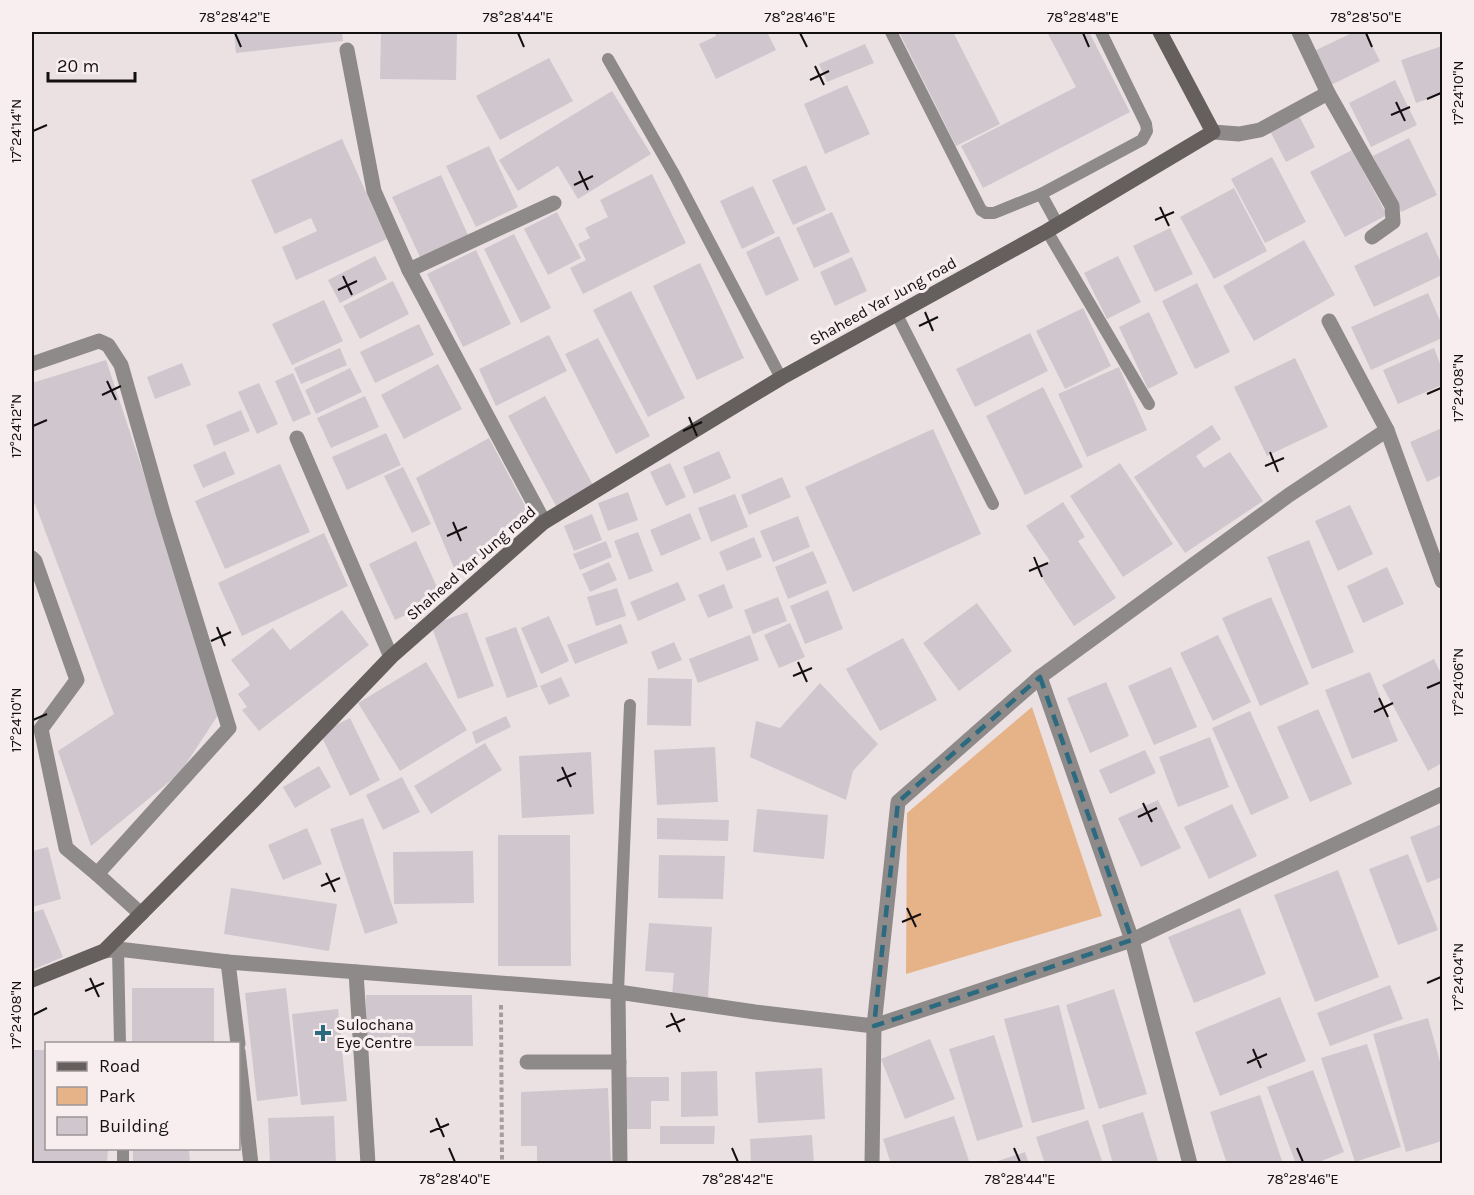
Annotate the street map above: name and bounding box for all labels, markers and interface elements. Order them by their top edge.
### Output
text: 78°28'42"E [199,8,271,26]
text: 78°28'44"E [482,8,554,26]
text: 78°28'46"E [764,8,836,26]
text: 78°28'48"E [1047,8,1119,26]
text: 78°28'50"E [1330,8,1402,26]
scale bar [48,45,135,83]
text: 20 m [57,55,99,77]
text: 17°24'10"N [1449,61,1467,125]
text: 17°24'14"N [7,99,25,163]
street label: Shaheed Yar Jung road [806,253,960,349]
text: 17°24'08"N [1449,353,1467,423]
text: 17°24'12"N [7,394,25,458]
street label: Shaheed Yar Jung road [402,502,540,624]
text: 17°24'06"N [1449,648,1467,716]
text: 17°24'10"N [7,688,25,752]
text: 17°24'04"N [1449,943,1467,1011]
text: 17°24'08"N [7,980,25,1050]
place label: Sulochana Eye Centre [336,1015,414,1052]
marker: Sulochana Eye Centre [314,1024,332,1042]
legend [45,1042,240,1150]
text: Road [99,1055,140,1077]
text: Park [99,1085,136,1107]
text: Building [99,1115,169,1137]
text: 78°28'40"E [419,1170,491,1188]
text: 78°28'42"E [702,1170,774,1188]
text: 78°28'44"E [984,1170,1056,1188]
text: 78°28'46"E [1267,1170,1339,1188]

